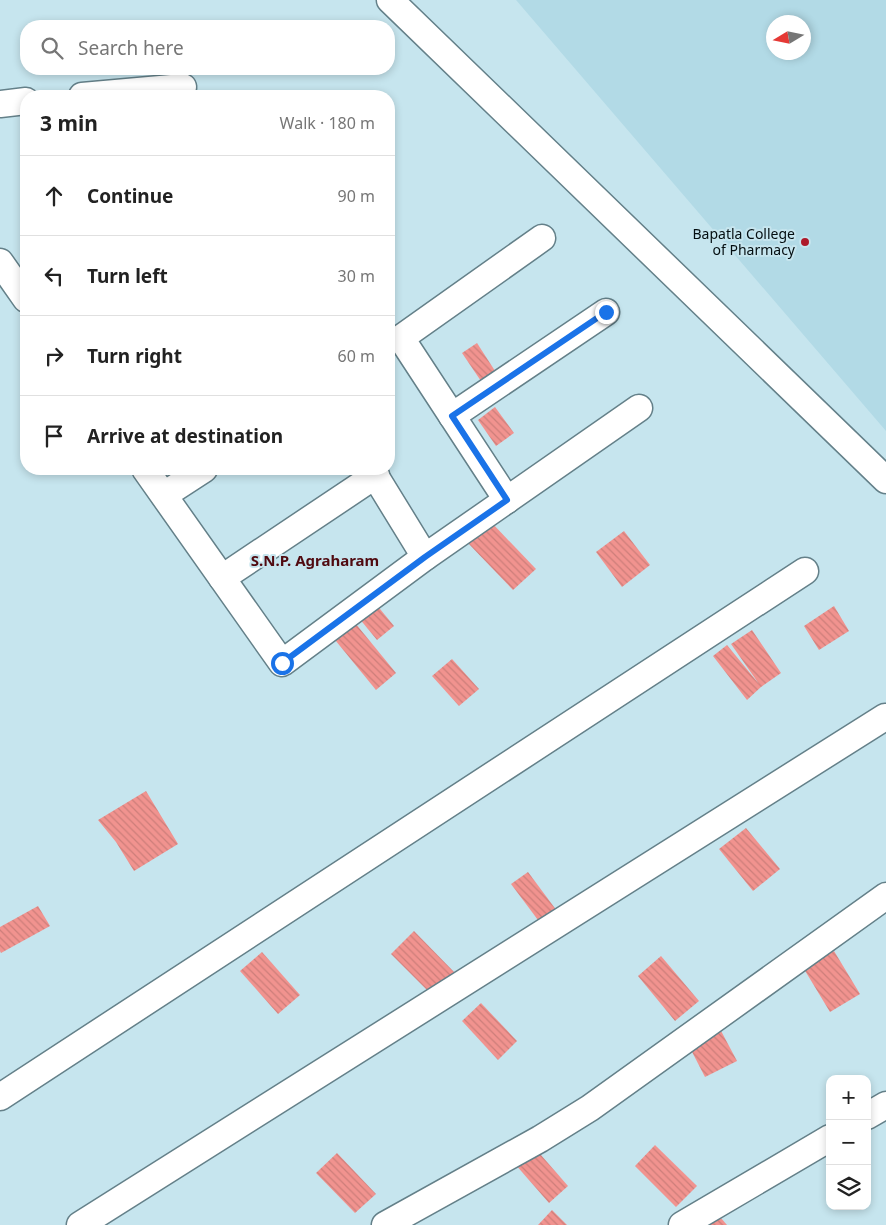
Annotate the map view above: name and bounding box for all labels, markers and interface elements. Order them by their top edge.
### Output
north arrow [766,15,811,60]
search box [20,20,395,75]
icon: search [38,34,66,62]
text: Search here [78,35,184,61]
text: 3 min [40,109,98,137]
text: Walk · 180 m [280,112,375,134]
icon: ahead [40,182,68,210]
text: Continue [87,183,173,209]
text: 90 m [338,185,375,207]
place label: Bapatla College of Pharmacy [692,224,796,259]
marker: Bapatla College of Pharmacy [799,236,811,248]
icon: left [40,262,68,290]
text: Turn left [87,263,168,289]
text: 30 m [338,265,375,287]
route end [595,301,618,324]
icon: right [40,342,68,370]
text: Turn right [87,343,182,369]
text: 60 m [338,345,375,367]
icon: arrive [40,422,68,450]
text: Arrive at destination [87,423,283,449]
district label: S.N.P. Agraharam [251,550,379,570]
route start [271,652,294,675]
map controls [826,1075,871,1210]
button: + [826,1075,871,1120]
button: − [826,1120,871,1165]
button: layers [826,1165,871,1210]

